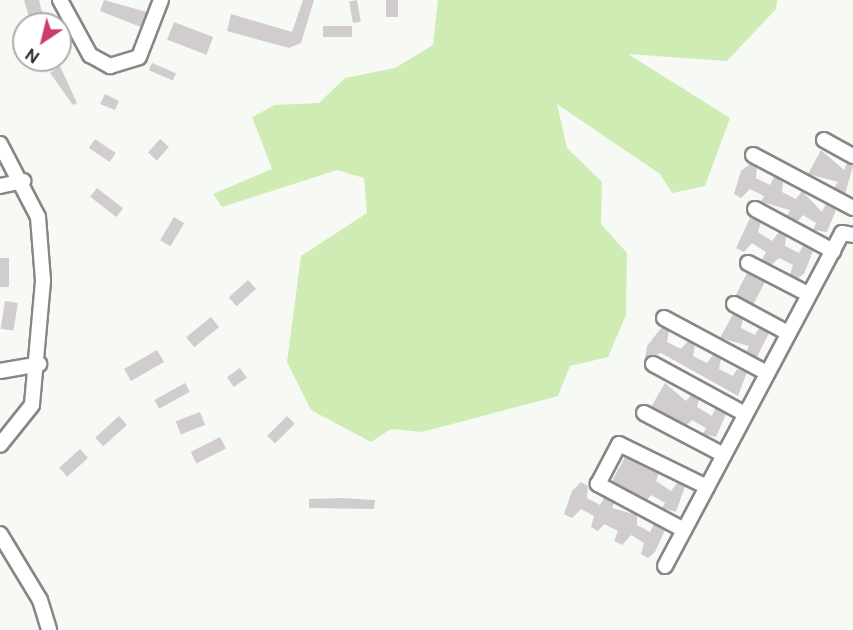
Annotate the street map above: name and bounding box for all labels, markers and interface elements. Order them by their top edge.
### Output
north arrow [12,12,72,72]
text: N [22,44,43,67]

